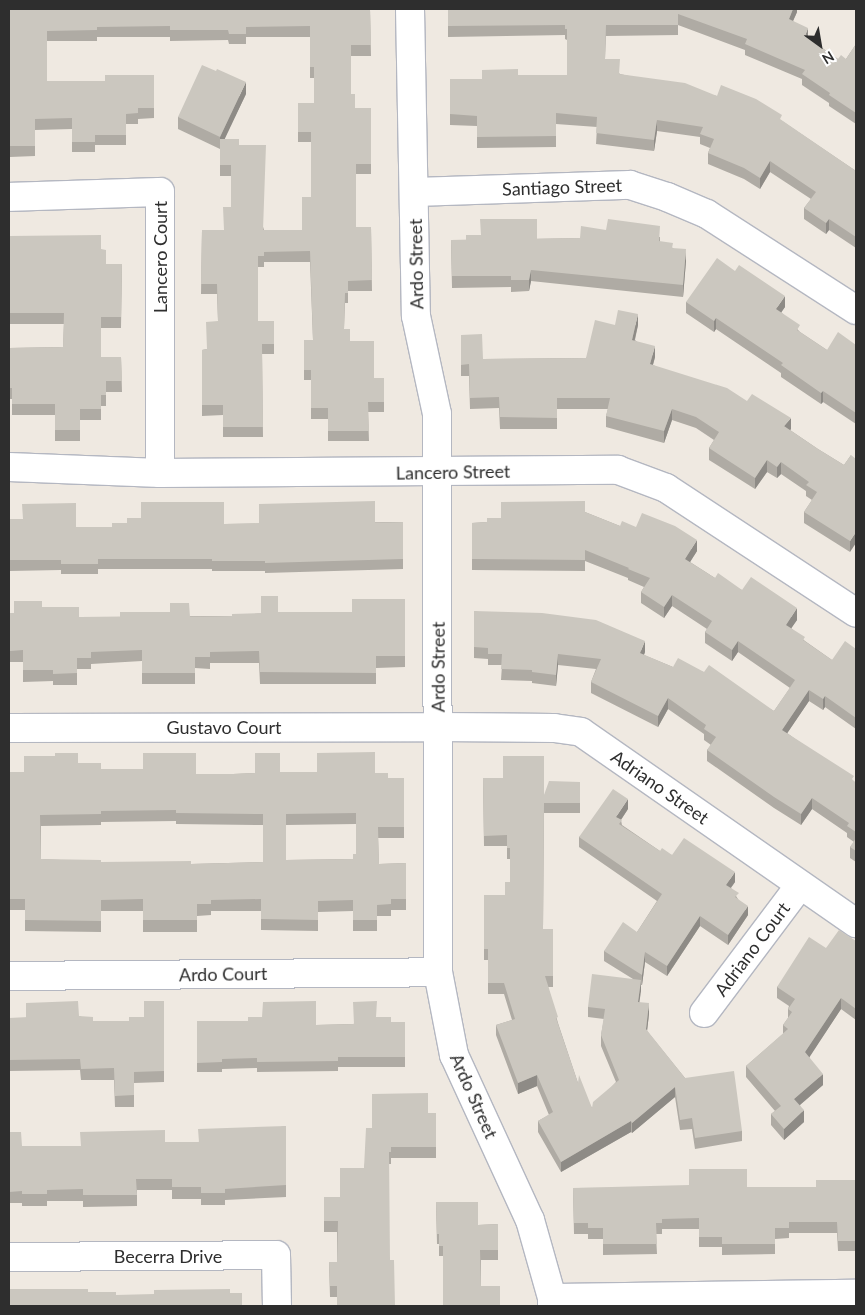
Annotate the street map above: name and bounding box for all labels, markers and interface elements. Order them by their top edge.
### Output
north arrow [795,20,845,70]
text: N [819,48,837,68]
street label: Santiago Street [502,174,622,200]
street label: Lancero Court [149,201,171,313]
street label: Ardo Street [404,218,428,310]
street label: Lancero Street [396,460,510,484]
street label: Ardo Street [427,622,449,712]
street label: Gustavo Court [167,716,281,738]
street label: Adriano Street [607,745,713,829]
street label: Adriano Court [710,898,794,1000]
street label: Ardo Court [179,962,267,986]
street label: Ardo Street [446,1050,502,1142]
street label: Becerra Drive [114,1245,222,1267]

